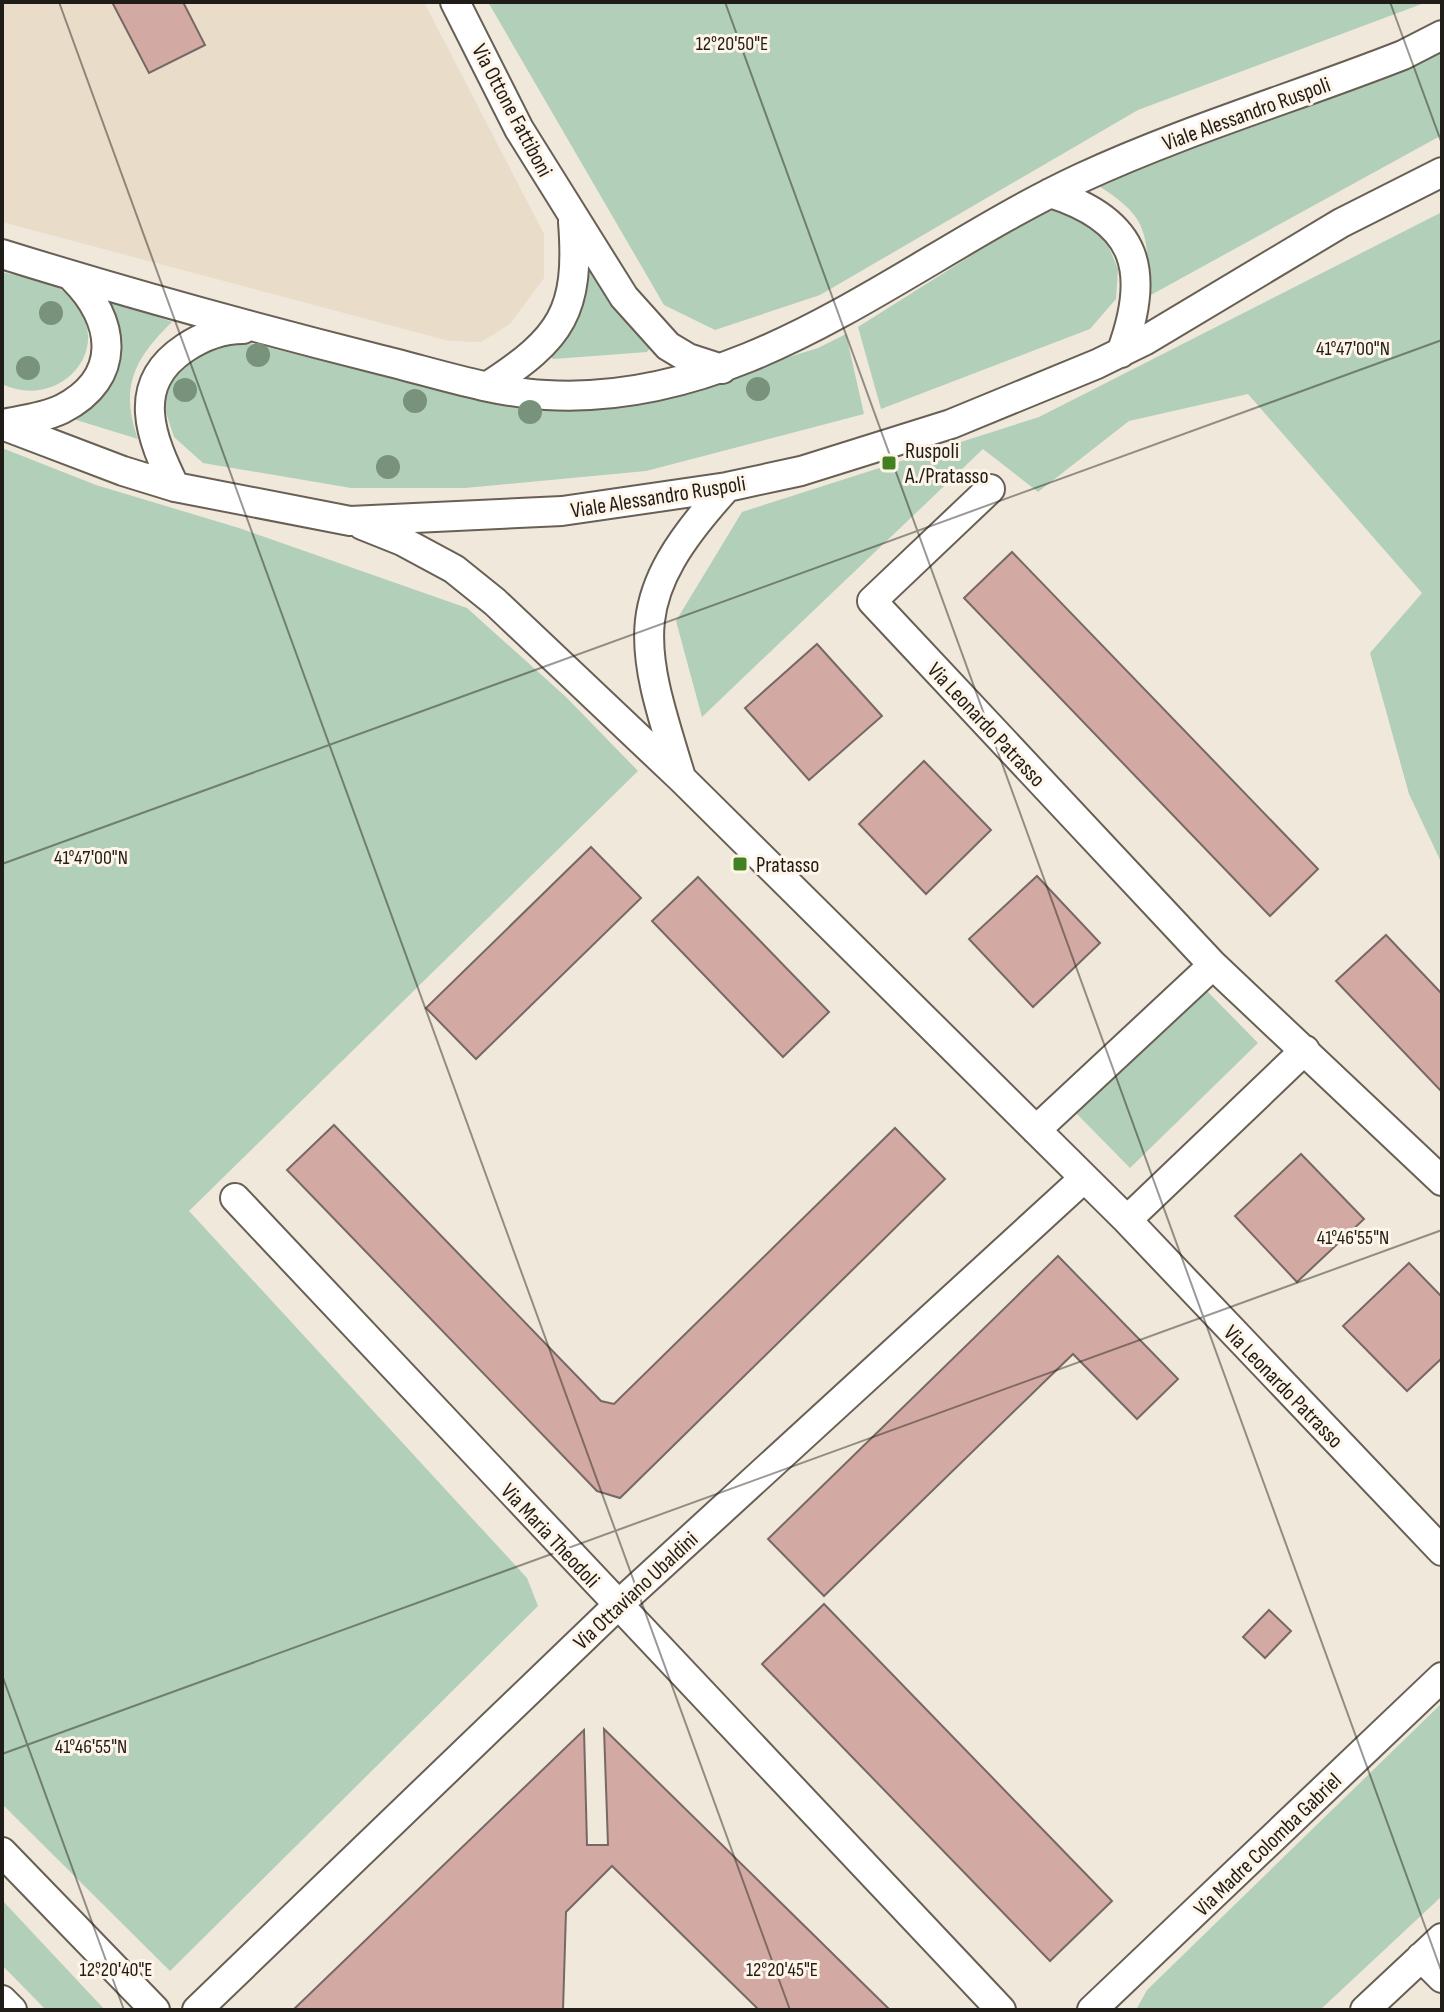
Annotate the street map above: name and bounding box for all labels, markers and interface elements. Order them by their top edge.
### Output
text: 12°20'50"E [696,32,768,56]
street label: Via Ottone Fattiboni [465,40,558,182]
street label: Viale Alessandro Ruspoli [1159,71,1334,157]
text: 41°47'00"N [1316,337,1390,361]
place label: Ruspoli A./Pratasso [904,438,989,490]
marker: Ruspoli A./Pratasso [880,454,898,472]
street label: Viale Alessandro Ruspoli [569,470,748,525]
street label: Via Leonardo Patrasso [921,657,1051,793]
text: 41°47'00"N [54,846,128,870]
place label: Pratasso [756,852,819,879]
marker: Pratasso [731,855,749,873]
text: 41°46'55"N [1317,1226,1389,1250]
street label: Via Leonardo Patrasso [1217,1320,1348,1454]
street label: Via Maria Theodoli [495,1478,605,1594]
street label: Via Ottaviano Ubaldini [568,1526,704,1656]
text: 41°46'55"N [55,1735,127,1759]
street label: Via Madre Colomba Gabriel [1189,1768,1347,1922]
text: 12°20'40"E [79,1958,153,1982]
text: 12°20'45"E [746,1958,818,1982]

